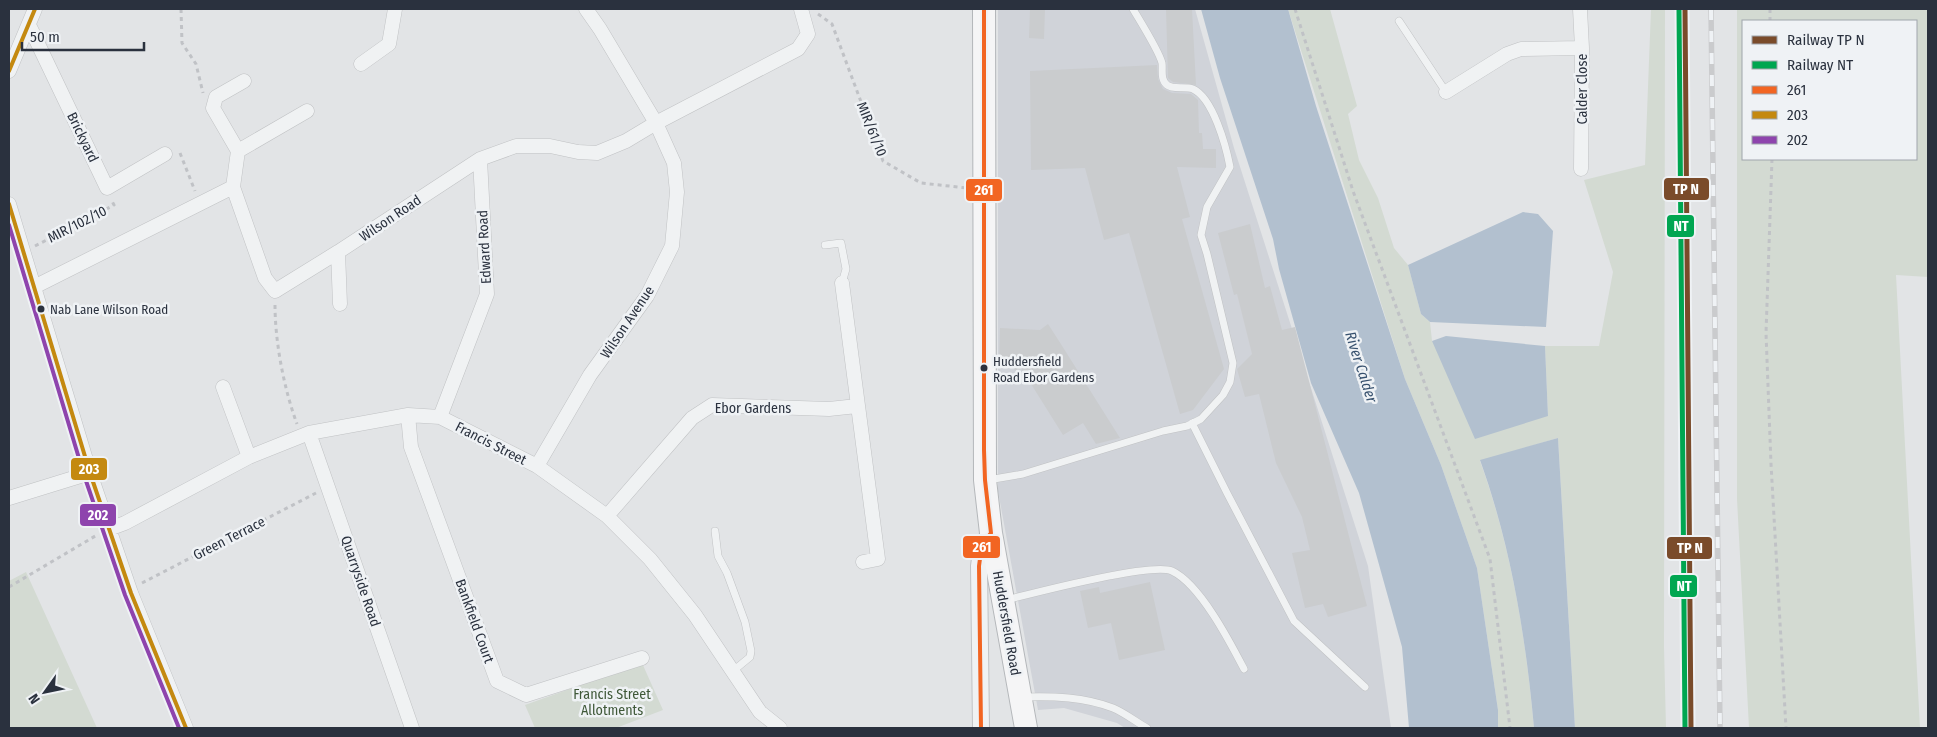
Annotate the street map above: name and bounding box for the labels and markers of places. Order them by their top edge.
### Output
place label: Nab Lane Wilson Road [50,302,168,317]
marker: Nab Lane Wilson Road [36,304,46,314]
place label: Huddersfield Road Ebor Gardens [993,354,1095,385]
marker: Huddersfield Road Ebor Gardens [979,363,989,373]

